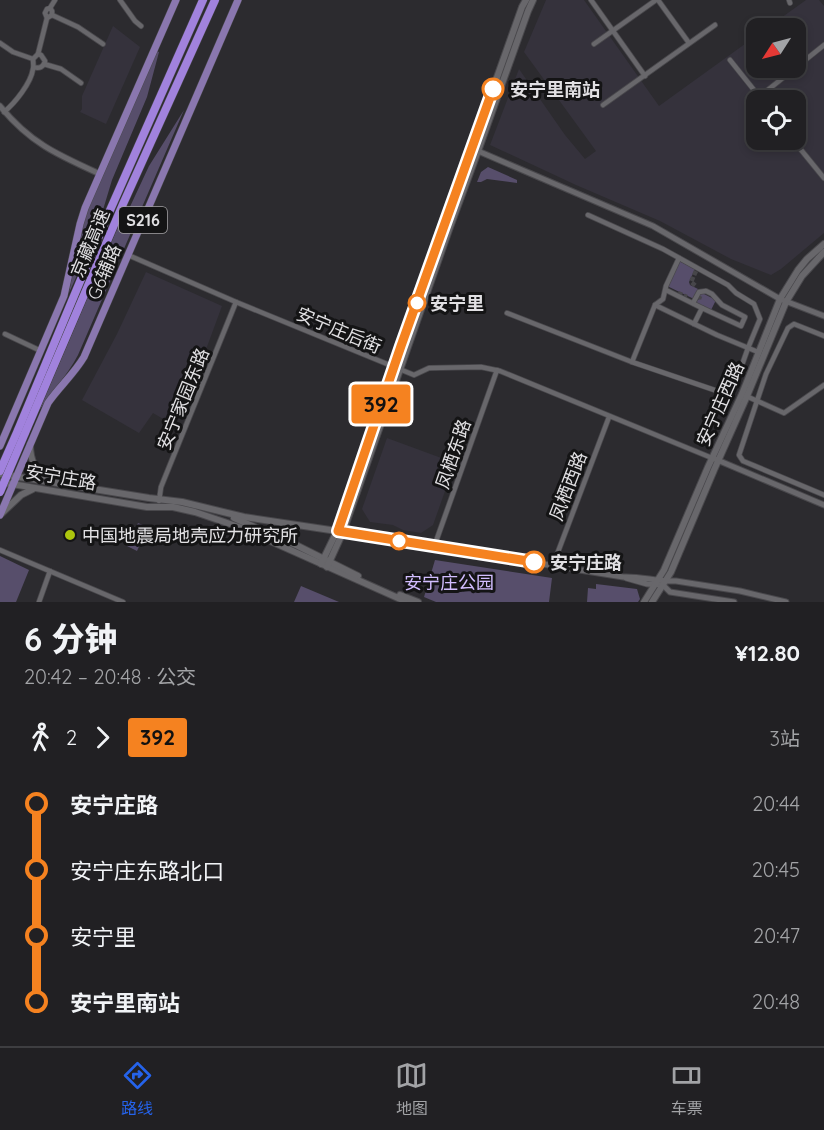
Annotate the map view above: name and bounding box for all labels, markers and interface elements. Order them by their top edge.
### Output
north arrow [746,18,806,78]
map controls [746,18,806,150]
marker: 安宁里南站 [482,78,504,100]
place label: 安宁里南站 [510,78,600,101]
button: locate [746,90,806,150]
street label: 京藏高速 [65,205,115,281]
road number: S216 [119,207,167,233]
street label: G6辅路 [82,241,126,303]
place label: 安宁里 [430,292,484,315]
marker: 安宁里 [408,294,426,312]
street label: 安宁庄后街 [293,302,385,358]
street label: 安宁家园东路 [152,345,214,453]
street label: 安宁庄西路 [691,358,749,450]
line badge: 392 [346,384,416,424]
text: 392 [363,391,399,417]
street label: 凤栖东路 [430,416,476,492]
street label: 凤栖西路 [544,448,592,524]
street label: 安宁庄路 [24,459,98,495]
place label: 中国地震局地壳应力研究所 [82,524,298,547]
marker: 中国地震局地壳应力研究所 [63,528,77,542]
unlabelled marker [390,532,408,550]
marker: 安宁庄路 [523,551,545,573]
place label: 安宁庄路 [550,551,622,574]
park label: 安宁庄公园 [404,571,494,594]
text: 6 分钟 [24,618,118,659]
text: ¥12.80 [735,639,800,667]
text: 20:42 – 20:48 · 公交 [24,664,196,689]
icon: walk [24,721,57,754]
icon: forward [86,721,119,754]
text: 392 [140,724,175,750]
text: 2 [66,725,77,750]
text: 3站 [770,726,800,751]
text: 安宁庄路 [70,791,158,819]
text: 20:44 [752,791,800,816]
text: 安宁庄东路北口 [70,857,224,885]
text: 20:45 [752,857,800,882]
text: 安宁里 [70,923,136,951]
text: 20:47 [753,923,800,948]
text: 安宁里南站 [70,989,180,1017]
text: 20:48 [752,989,800,1014]
tab: 路线 [121,1059,154,1119]
tab: 地图 [395,1059,428,1119]
tab: 车票 [670,1059,703,1119]

